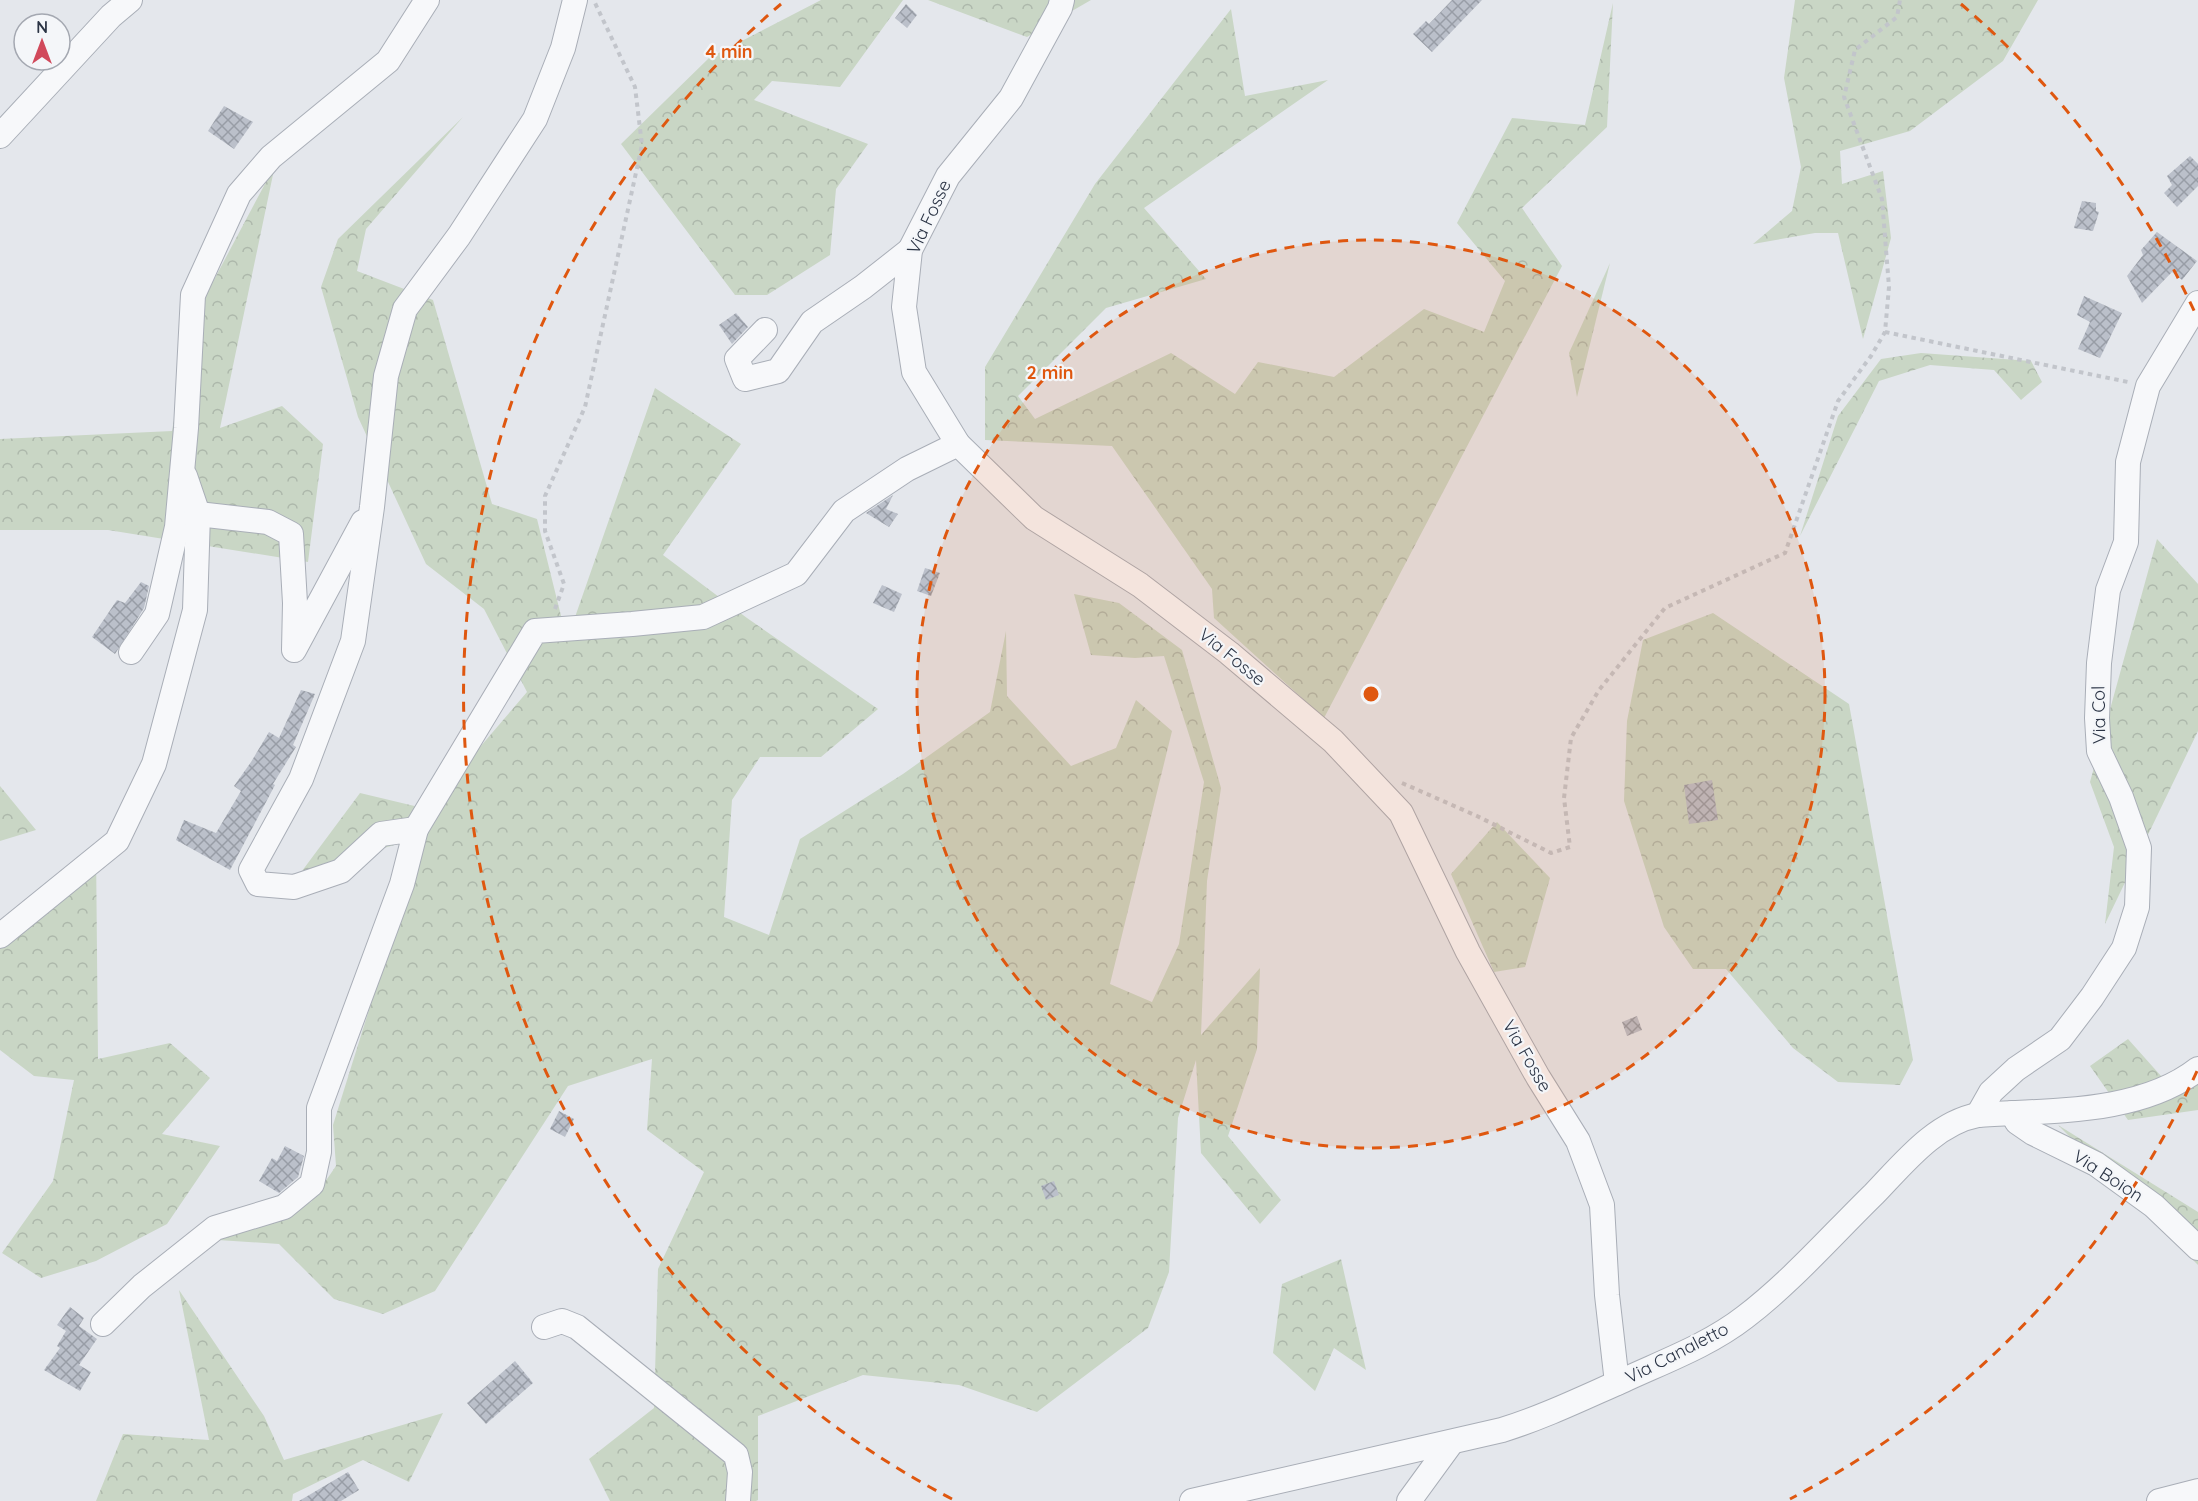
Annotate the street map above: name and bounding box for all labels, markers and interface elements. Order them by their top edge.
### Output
north arrow [12,12,72,72]
text: N [36,17,48,37]
text: 4 min [705,40,753,63]
street label: Via Fosse [901,176,956,258]
text: 2 min [1027,361,1073,384]
street label: Via Fosse [1194,623,1270,691]
centre of rings [1361,684,1381,704]
street label: Via Col [2086,686,2111,744]
street label: Via Fosse [1498,1016,1557,1096]
street label: Via Boion [2069,1144,2148,1207]
street label: Via Canaletto [1621,1317,1732,1388]

